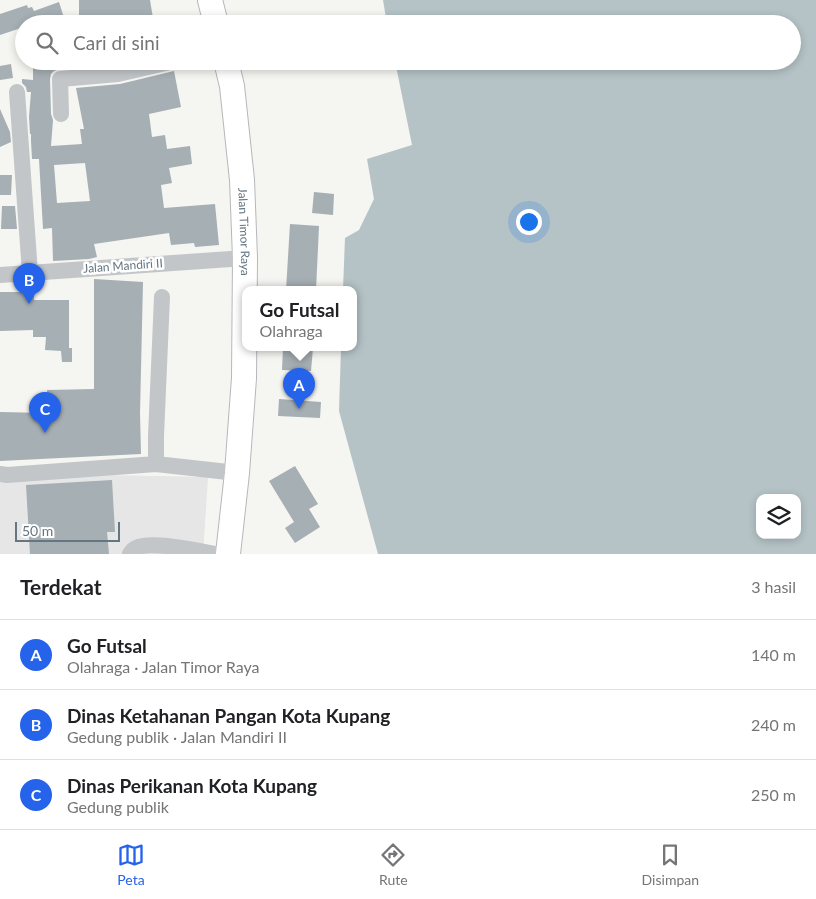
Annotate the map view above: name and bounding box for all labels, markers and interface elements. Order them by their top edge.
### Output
search box [15,15,801,70]
icon: search [33,29,61,57]
text: Cari di sini [73,31,160,54]
street label: Jalan Timor Raya [235,187,253,276]
your location [516,209,542,235]
street label: Jalan Mandiri II [83,255,163,276]
pin: B [13,263,45,304]
popup [242,286,357,351]
text: Go Futsal [260,298,339,321]
text: Olahraga [260,321,323,340]
pin: A [283,368,315,409]
pin: C [29,392,61,433]
map controls [756,494,801,539]
button: layers [756,494,801,539]
scale bar [15,519,120,542]
text: 50 m [22,522,53,539]
text: Terdekat [20,574,102,599]
text: 3 hasil [751,577,796,596]
text: Go Futsal [67,634,147,657]
text: A [30,645,42,664]
text: 140 m [751,645,796,664]
text: Olahraga · Jalan Timor Raya [67,657,260,676]
text: Dinas Ketahanan Pangan Kota Kupang [67,704,390,727]
text: B [31,715,41,734]
text: 240 m [751,715,796,734]
text: Gedung publik · Jalan Mandiri II [67,727,287,746]
text: Dinas Perikanan Kota Kupang [67,774,317,797]
text: C [31,785,41,804]
text: 250 m [751,785,796,804]
text: Gedung publik [67,797,169,816]
tab: Peta [117,841,145,888]
tab: Rute [379,841,408,888]
tab: Disimpan [642,841,699,888]

